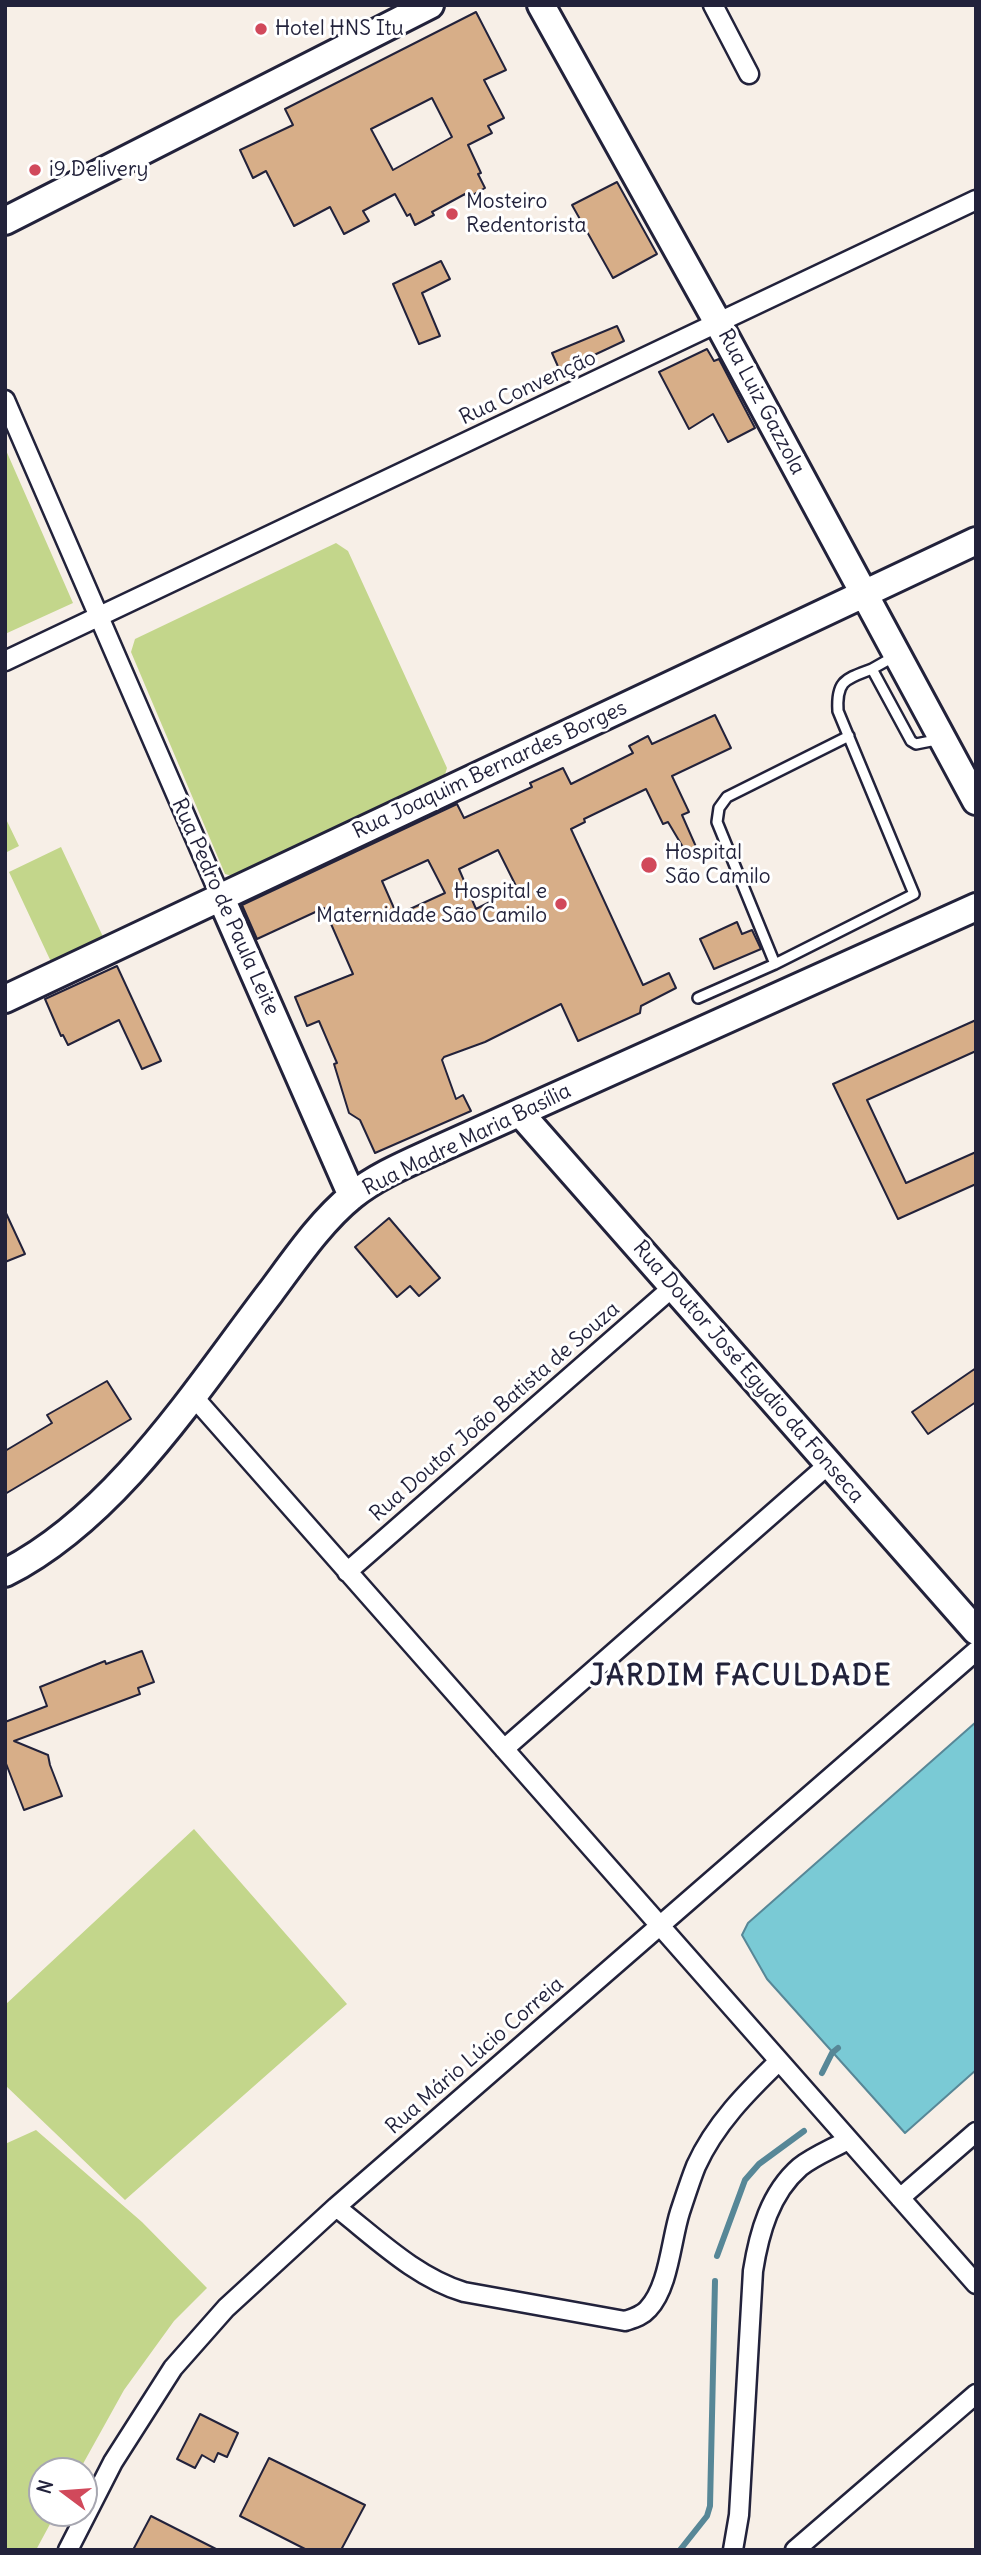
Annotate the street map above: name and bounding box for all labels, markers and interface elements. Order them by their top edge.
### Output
place label: Hotel HNS Itu [275,16,404,42]
marker: Hotel HNS Itu [253,21,269,37]
place label: i9 Delivery [49,157,148,183]
marker: i9 Delivery [27,162,43,178]
place label: Mosteiro Redentorista [466,189,587,239]
marker: Mosteiro Redentorista [444,206,460,222]
street label: Rua Luiz Gazzola [712,325,810,479]
street label: Rua Convenção [456,345,600,431]
street label: Rua Joaquim Bernardes Borges [349,695,631,845]
street label: Rua Pedro de Paula Leite [166,795,284,1019]
place label: Hospital São Camilo [665,840,771,890]
marker: Hospital São Camilo [639,855,659,875]
place label: Hospital e Maternidade São Camilo [316,879,547,929]
marker: Hospital e Maternidade São Camilo [553,896,569,912]
street label: Rua Madre Maria Basília [359,1079,575,1201]
street label: Rua Doutor José Egydio da Fonseca [627,1236,869,1508]
street label: Rua Doutor João Batista de Souza [365,1297,625,1527]
district label: JARDIM FACULDADE [592,1660,890,1694]
street label: Rua Mário Lúcio Correia [381,1972,569,2140]
north arrow [28,2457,98,2527]
text: N [31,2477,58,2496]

